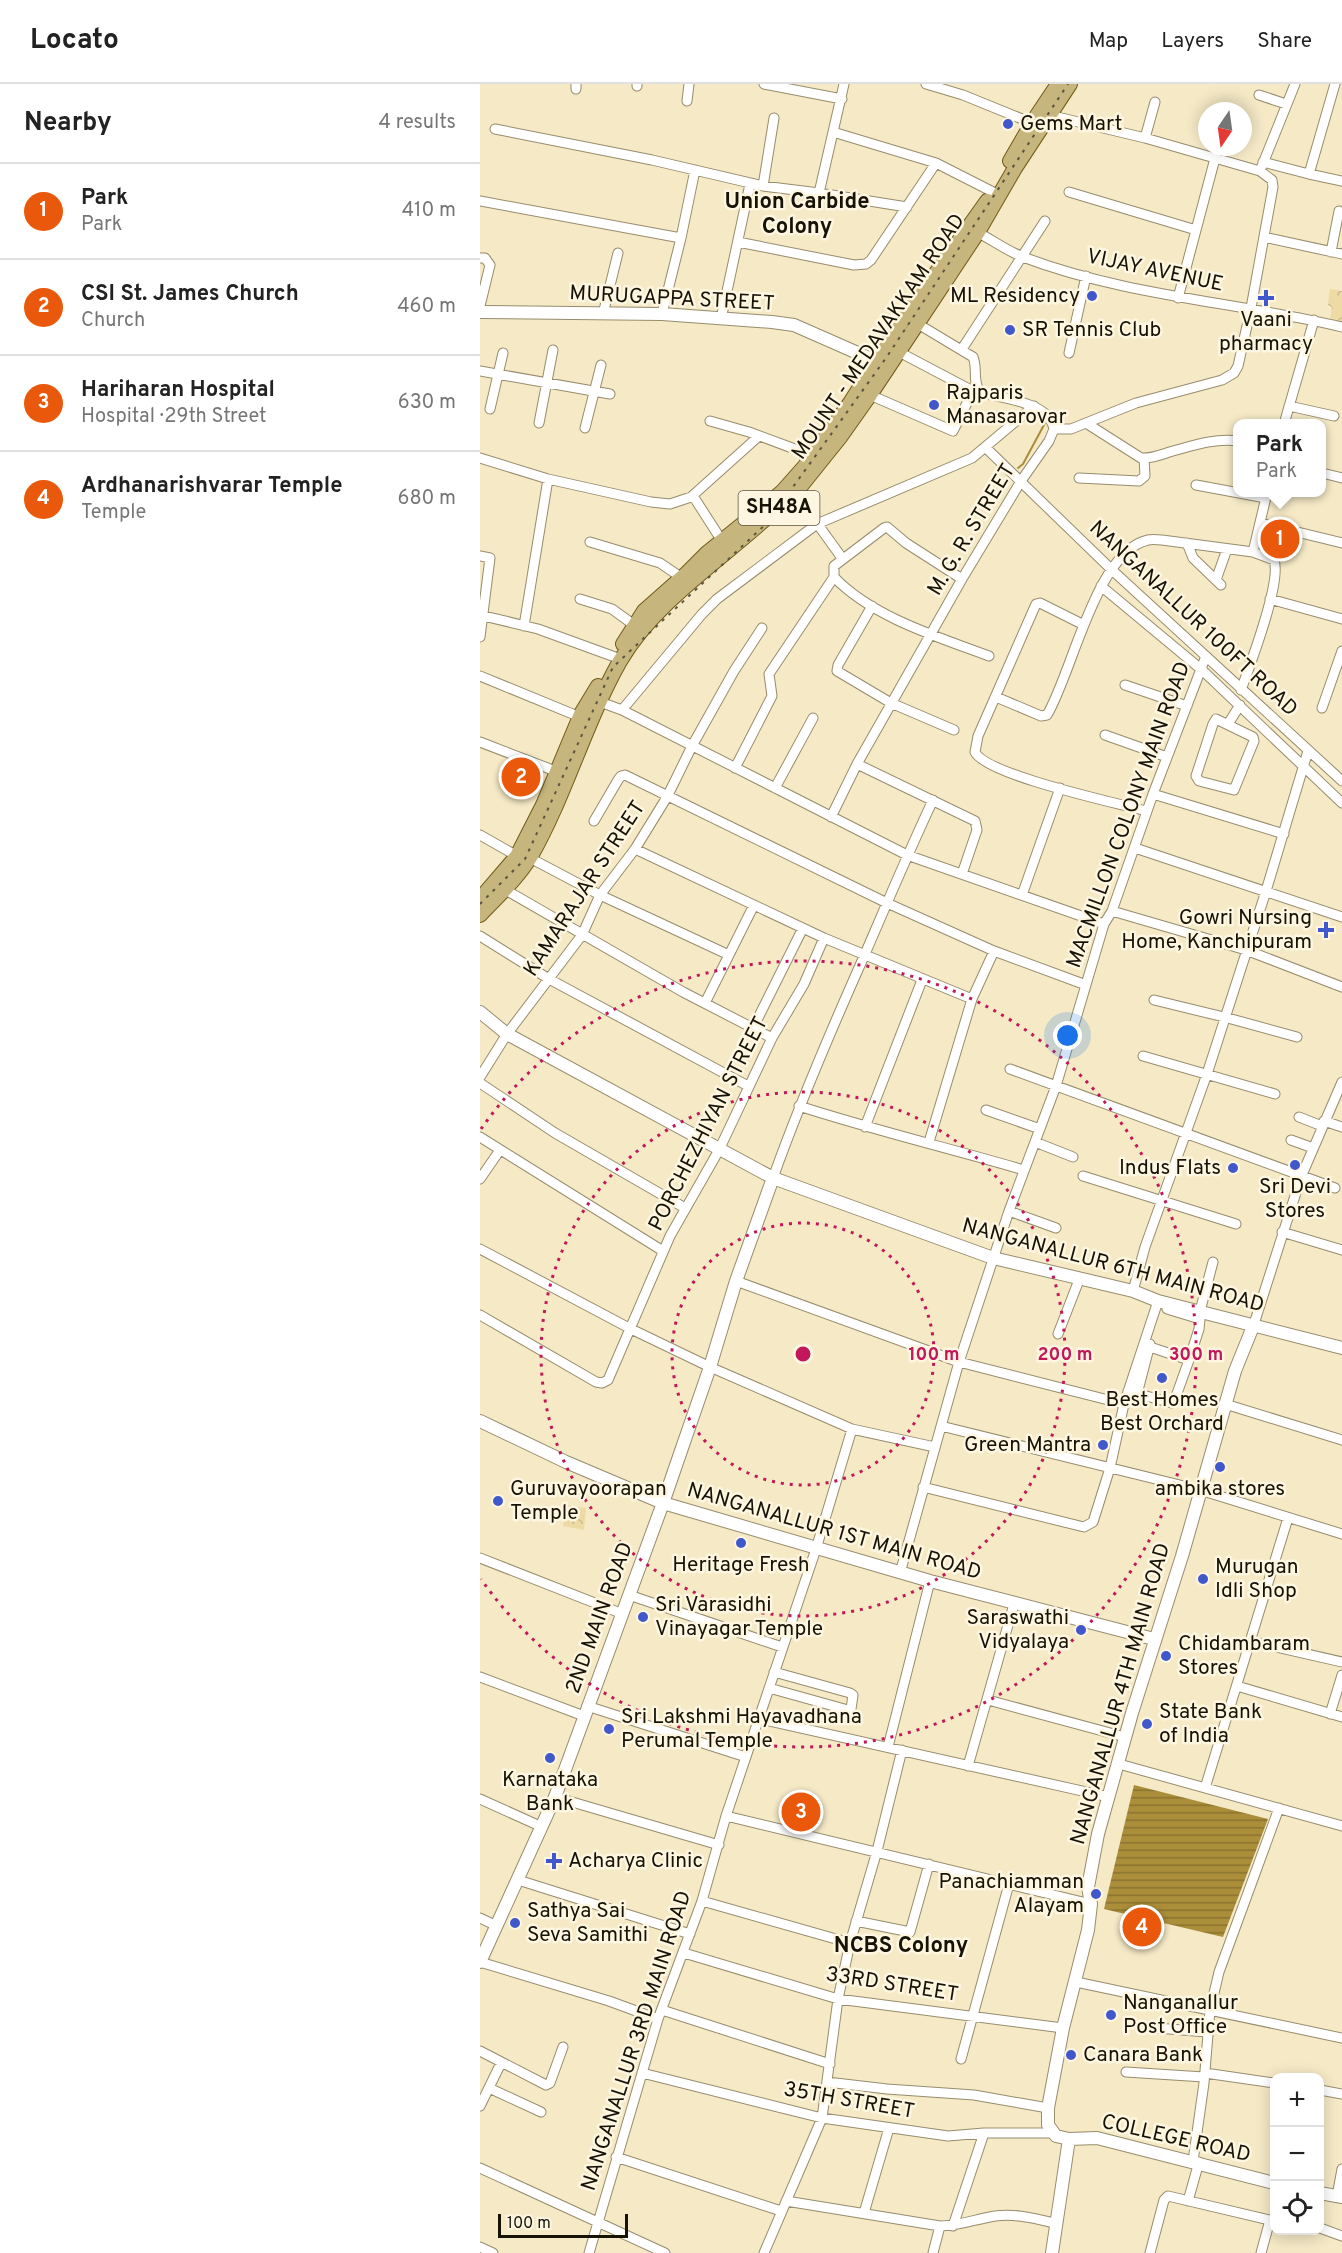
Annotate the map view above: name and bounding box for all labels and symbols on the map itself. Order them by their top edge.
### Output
north arrow [1198,102,1252,156]
place label: Gems Mart [1020,111,1123,138]
marker: Gems Mart [1001,117,1015,131]
district label: Union Carbide Colony [724,189,870,241]
street label: MOUNT - MEDAVAKKAM ROAD [786,209,972,465]
street label: VIJAY AVENUE [1084,243,1226,299]
street label: MURUGAPPA STREET [569,280,775,318]
place label: ML Residency [950,283,1080,310]
marker: ML Residency [1085,289,1099,303]
marker: Vaani pharmacy [1259,291,1273,305]
place label: Vaani pharmacy [1219,307,1313,358]
place label: SR Tennis Club [1022,317,1161,344]
marker: SR Tennis Club [1003,323,1017,337]
place label: Rajparis Manasarovar [946,380,1067,431]
marker: Rajparis Manasarovar [927,398,941,412]
street label: M. G. R. STREET [922,459,1022,601]
road number: SH48A [738,491,820,525]
street label: NANGANALLUR 100FT ROAD [1083,516,1303,722]
pin: 1 [1260,516,1300,562]
street label: MACMILLON COLONY MAIN ROAD [1061,658,1197,972]
pin: 2 [502,754,540,800]
street label: KAMARAJAR STREET [518,796,652,982]
place label: Gowri Nursing Home, Kanchipuram [1121,905,1312,956]
marker: Gowri Nursing Home, Kanchipuram [1317,921,1335,939]
street label: PORCHEZHIYAN STREET [643,1012,775,1236]
your location [1053,1021,1082,1050]
place label: Indus Flats [1119,1155,1221,1182]
marker: Sri Devi Stores [1288,1158,1302,1172]
marker: Indus Flats [1226,1161,1240,1175]
place label: Sri Devi Stores [1259,1174,1331,1225]
street label: NANGANALLUR 6TH MAIN ROAD [959,1213,1267,1319]
centre of rings [793,1344,813,1364]
text: 100 m [908,1344,960,1367]
text: 200 m [1037,1344,1093,1367]
text: 300 m [1169,1344,1223,1367]
marker: Best Homes Best Orchard [1155,1371,1169,1385]
place label: Best Homes Best Orchard [1100,1387,1224,1438]
place label: Green Mantra [964,1432,1091,1459]
marker: Green Mantra [1096,1438,1110,1452]
marker: ambika stores [1213,1460,1227,1474]
place label: Guruvayoorapan Temple [510,1476,667,1527]
place label: ambika stores [1155,1476,1285,1503]
street label: NANGANALLUR 1ST MAIN ROAD [684,1477,984,1587]
marker: Guruvayoorapan Temple [491,1494,505,1508]
marker: Heritage Fresh [734,1536,748,1550]
street label: 2ND MAIN ROAD [560,1539,640,1697]
street label: NANGANALLUR 4TH MAIN ROAD [1065,1540,1177,1848]
place label: Heritage Fresh [672,1552,810,1579]
place label: Murugan Idli Shop [1215,1554,1299,1605]
marker: Murugan Idli Shop [1196,1572,1210,1586]
place label: Sri Varasidhi Vinayagar Temple [655,1592,823,1643]
place label: Saraswathi Vidyalaya [966,1605,1069,1656]
marker: Sri Varasidhi Vinayagar Temple [636,1610,650,1624]
marker: Saraswathi Vidyalaya [1074,1623,1088,1637]
place label: Chidambaram Stores [1178,1631,1310,1682]
marker: Chidambaram Stores [1159,1649,1173,1663]
place label: State Bank of India [1159,1699,1262,1750]
place label: Sri Lakshmi Hayavadhana Perumal Temple [621,1704,862,1755]
marker: State Bank of India [1140,1717,1154,1731]
marker: Sri Lakshmi Hayavadhana Perumal Temple [602,1722,616,1736]
marker: Karnataka Bank [543,1751,557,1765]
place label: Karnataka Bank [502,1767,598,1818]
pin: 3 [782,1790,820,1834]
place label: Acharya Clinic [568,1848,703,1875]
marker: Acharya Clinic [545,1852,563,1870]
place label: Panachiamman Alayam [939,1869,1084,1920]
street label: NANGANALLUR 3RD MAIN ROAD [576,1887,698,2195]
marker: Panachiamman Alayam [1089,1887,1103,1901]
place label: Sathya Sai Seva Samithi [527,1898,648,1949]
pin: 4 [1122,1904,1162,1950]
marker: Sathya Sai Seva Samithi [508,1916,522,1930]
district label: NCBS Colony [834,1933,968,1960]
street label: 33RD STREET [824,1961,960,2009]
place label: Nanganallur Post Office [1123,1990,1238,2041]
marker: Nanganallur Post Office [1104,2008,1118,2022]
place label: Canara Bank [1083,2042,1203,2069]
marker: Canara Bank [1064,2048,1078,2062]
street label: 35TH STREET [781,2076,917,2126]
street label: COLLEGE ROAD [1099,2109,1253,2169]
scale bar [498,2211,628,2238]

